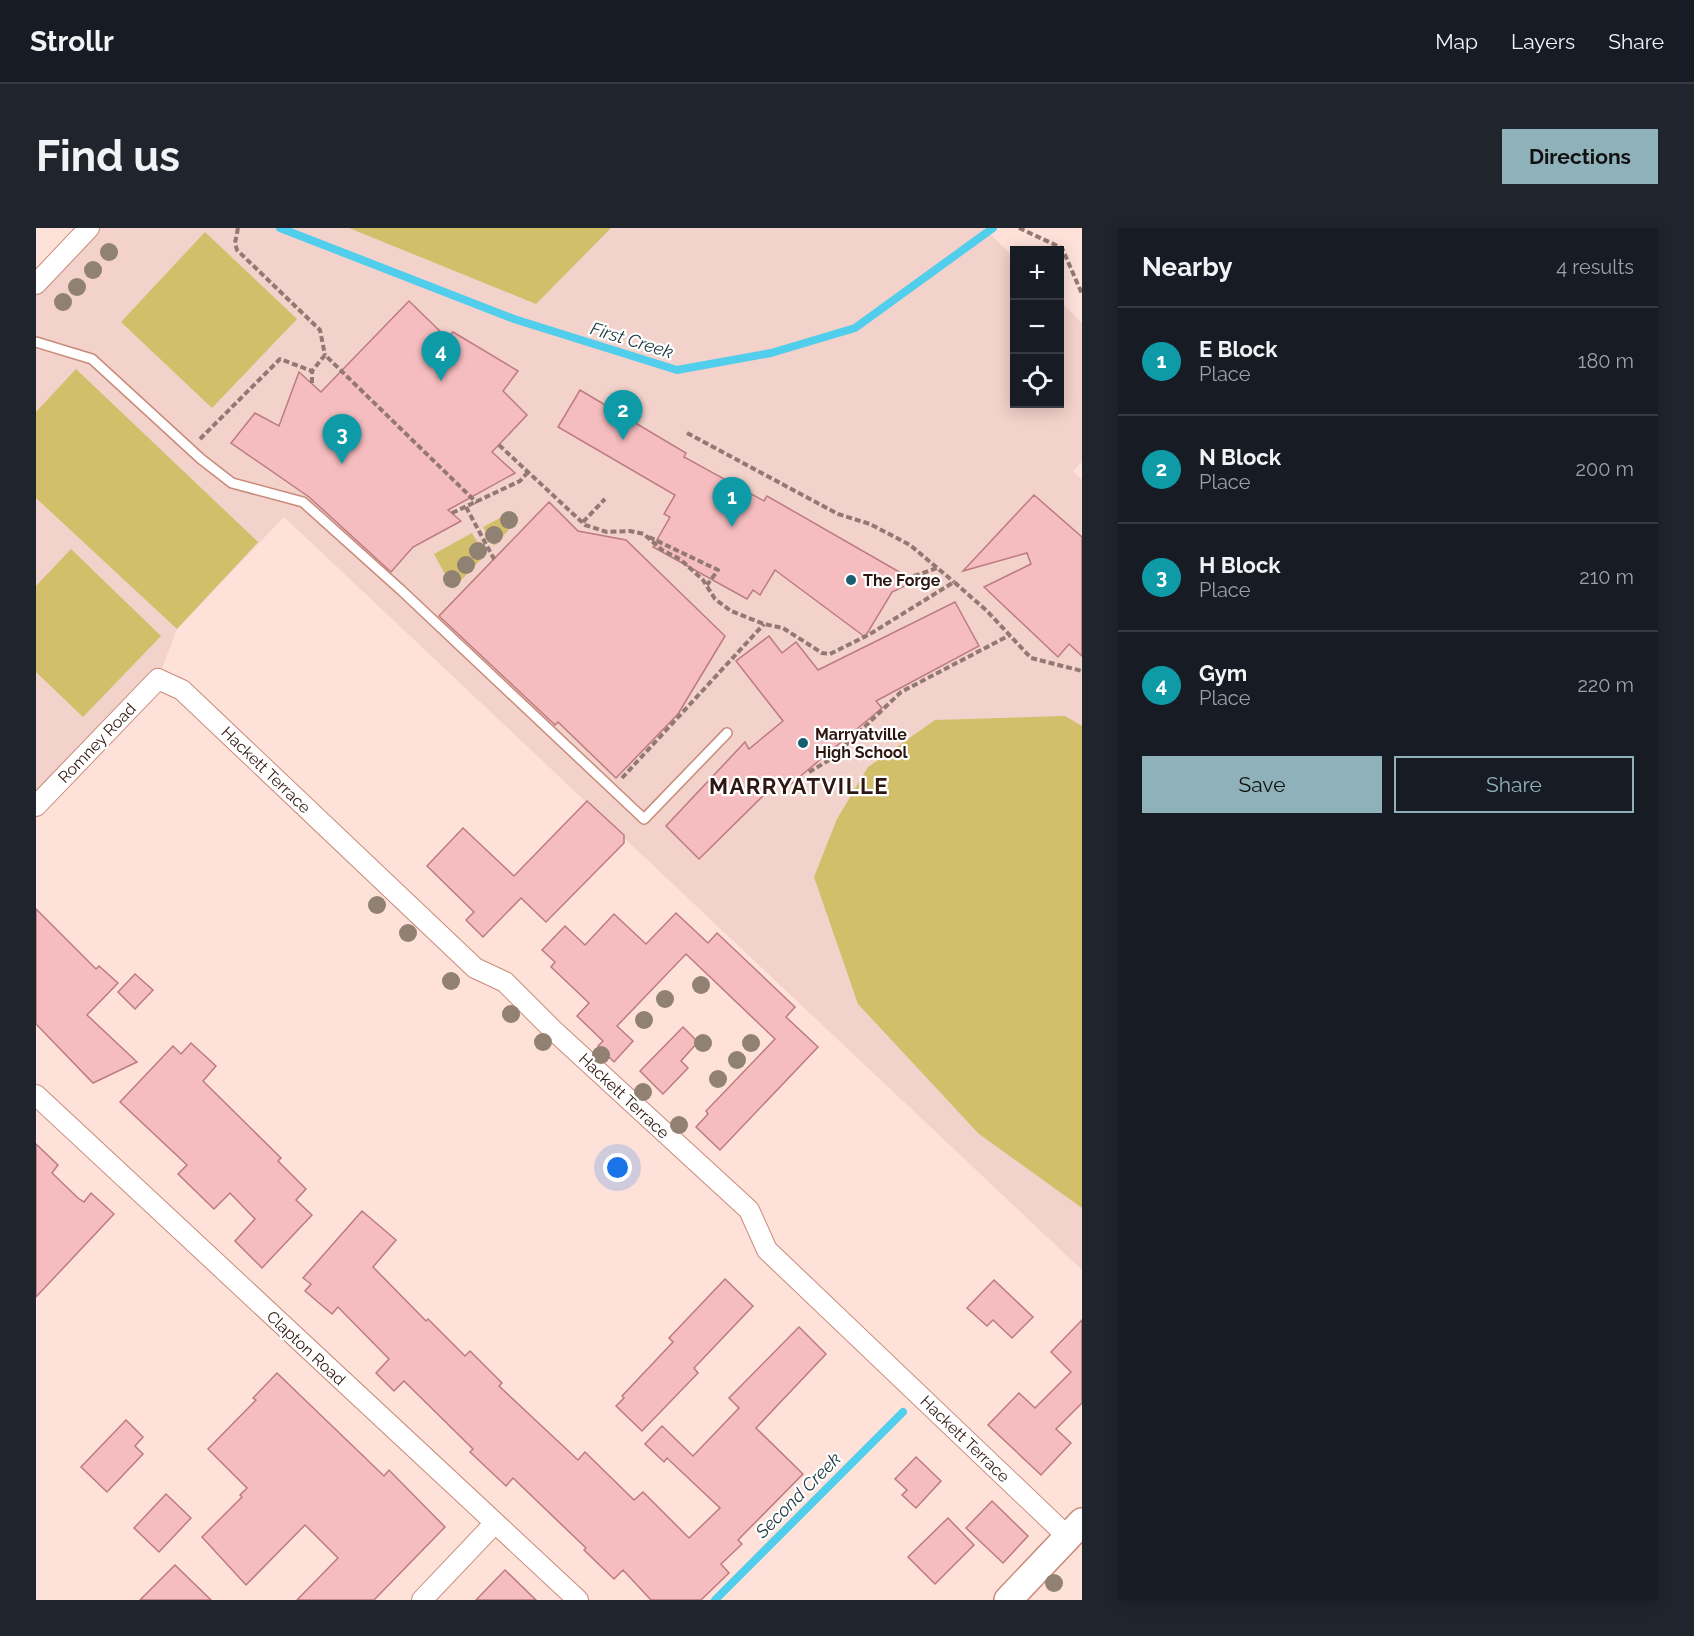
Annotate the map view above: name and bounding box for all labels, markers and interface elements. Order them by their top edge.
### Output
text: Strollr [30,25,114,58]
text: Map [1435,29,1478,54]
text: Layers [1511,29,1575,54]
text: Share [1608,29,1664,54]
button: Directions [1502,129,1658,184]
text: Find us [36,132,180,181]
map controls [1010,246,1064,408]
button: + [1010,246,1064,300]
text: Nearby [1142,252,1232,282]
text: 4 results [1556,255,1634,279]
button: − [1010,300,1064,354]
water label: First Creek [588,317,676,363]
pin: 4 [422,332,460,381]
text: E Block [1199,336,1277,362]
text: 1 [1157,349,1166,373]
text: 180 m [1578,349,1634,373]
button: locate [1010,354,1064,408]
text: Place [1199,362,1250,386]
pin: 2 [604,390,642,440]
pin: 3 [322,414,362,464]
text: N Block [1199,444,1281,470]
text: 2 [1156,457,1167,481]
text: 200 m [1576,457,1634,481]
text: Place [1199,470,1250,494]
pin: 1 [712,478,752,527]
text: H Block [1199,552,1281,578]
text: 3 [1156,565,1167,589]
text: 210 m [1579,565,1634,589]
place label: The Forge [863,571,941,590]
marker: The Forge [844,573,858,587]
text: Place [1199,578,1250,602]
text: Gym [1199,660,1247,686]
text: 4 [1156,673,1167,697]
text: 220 m [1577,673,1634,697]
text: Place [1199,686,1250,710]
street label: Romney Road [54,699,140,787]
street label: Hackett Terrace [218,723,314,817]
place label: Marryatville High School [815,725,909,762]
marker: Marryatville High School [796,736,810,750]
button: Save [1142,756,1382,813]
button: Share [1394,756,1634,813]
district label: MARRYATVILLE [709,773,889,799]
street label: Hackett Terrace [575,1049,673,1143]
your location [603,1153,632,1182]
street label: Clapton Road [263,1307,349,1389]
street label: Hackett Terrace [917,1392,1013,1486]
water label: Second Creek [750,1448,845,1543]

